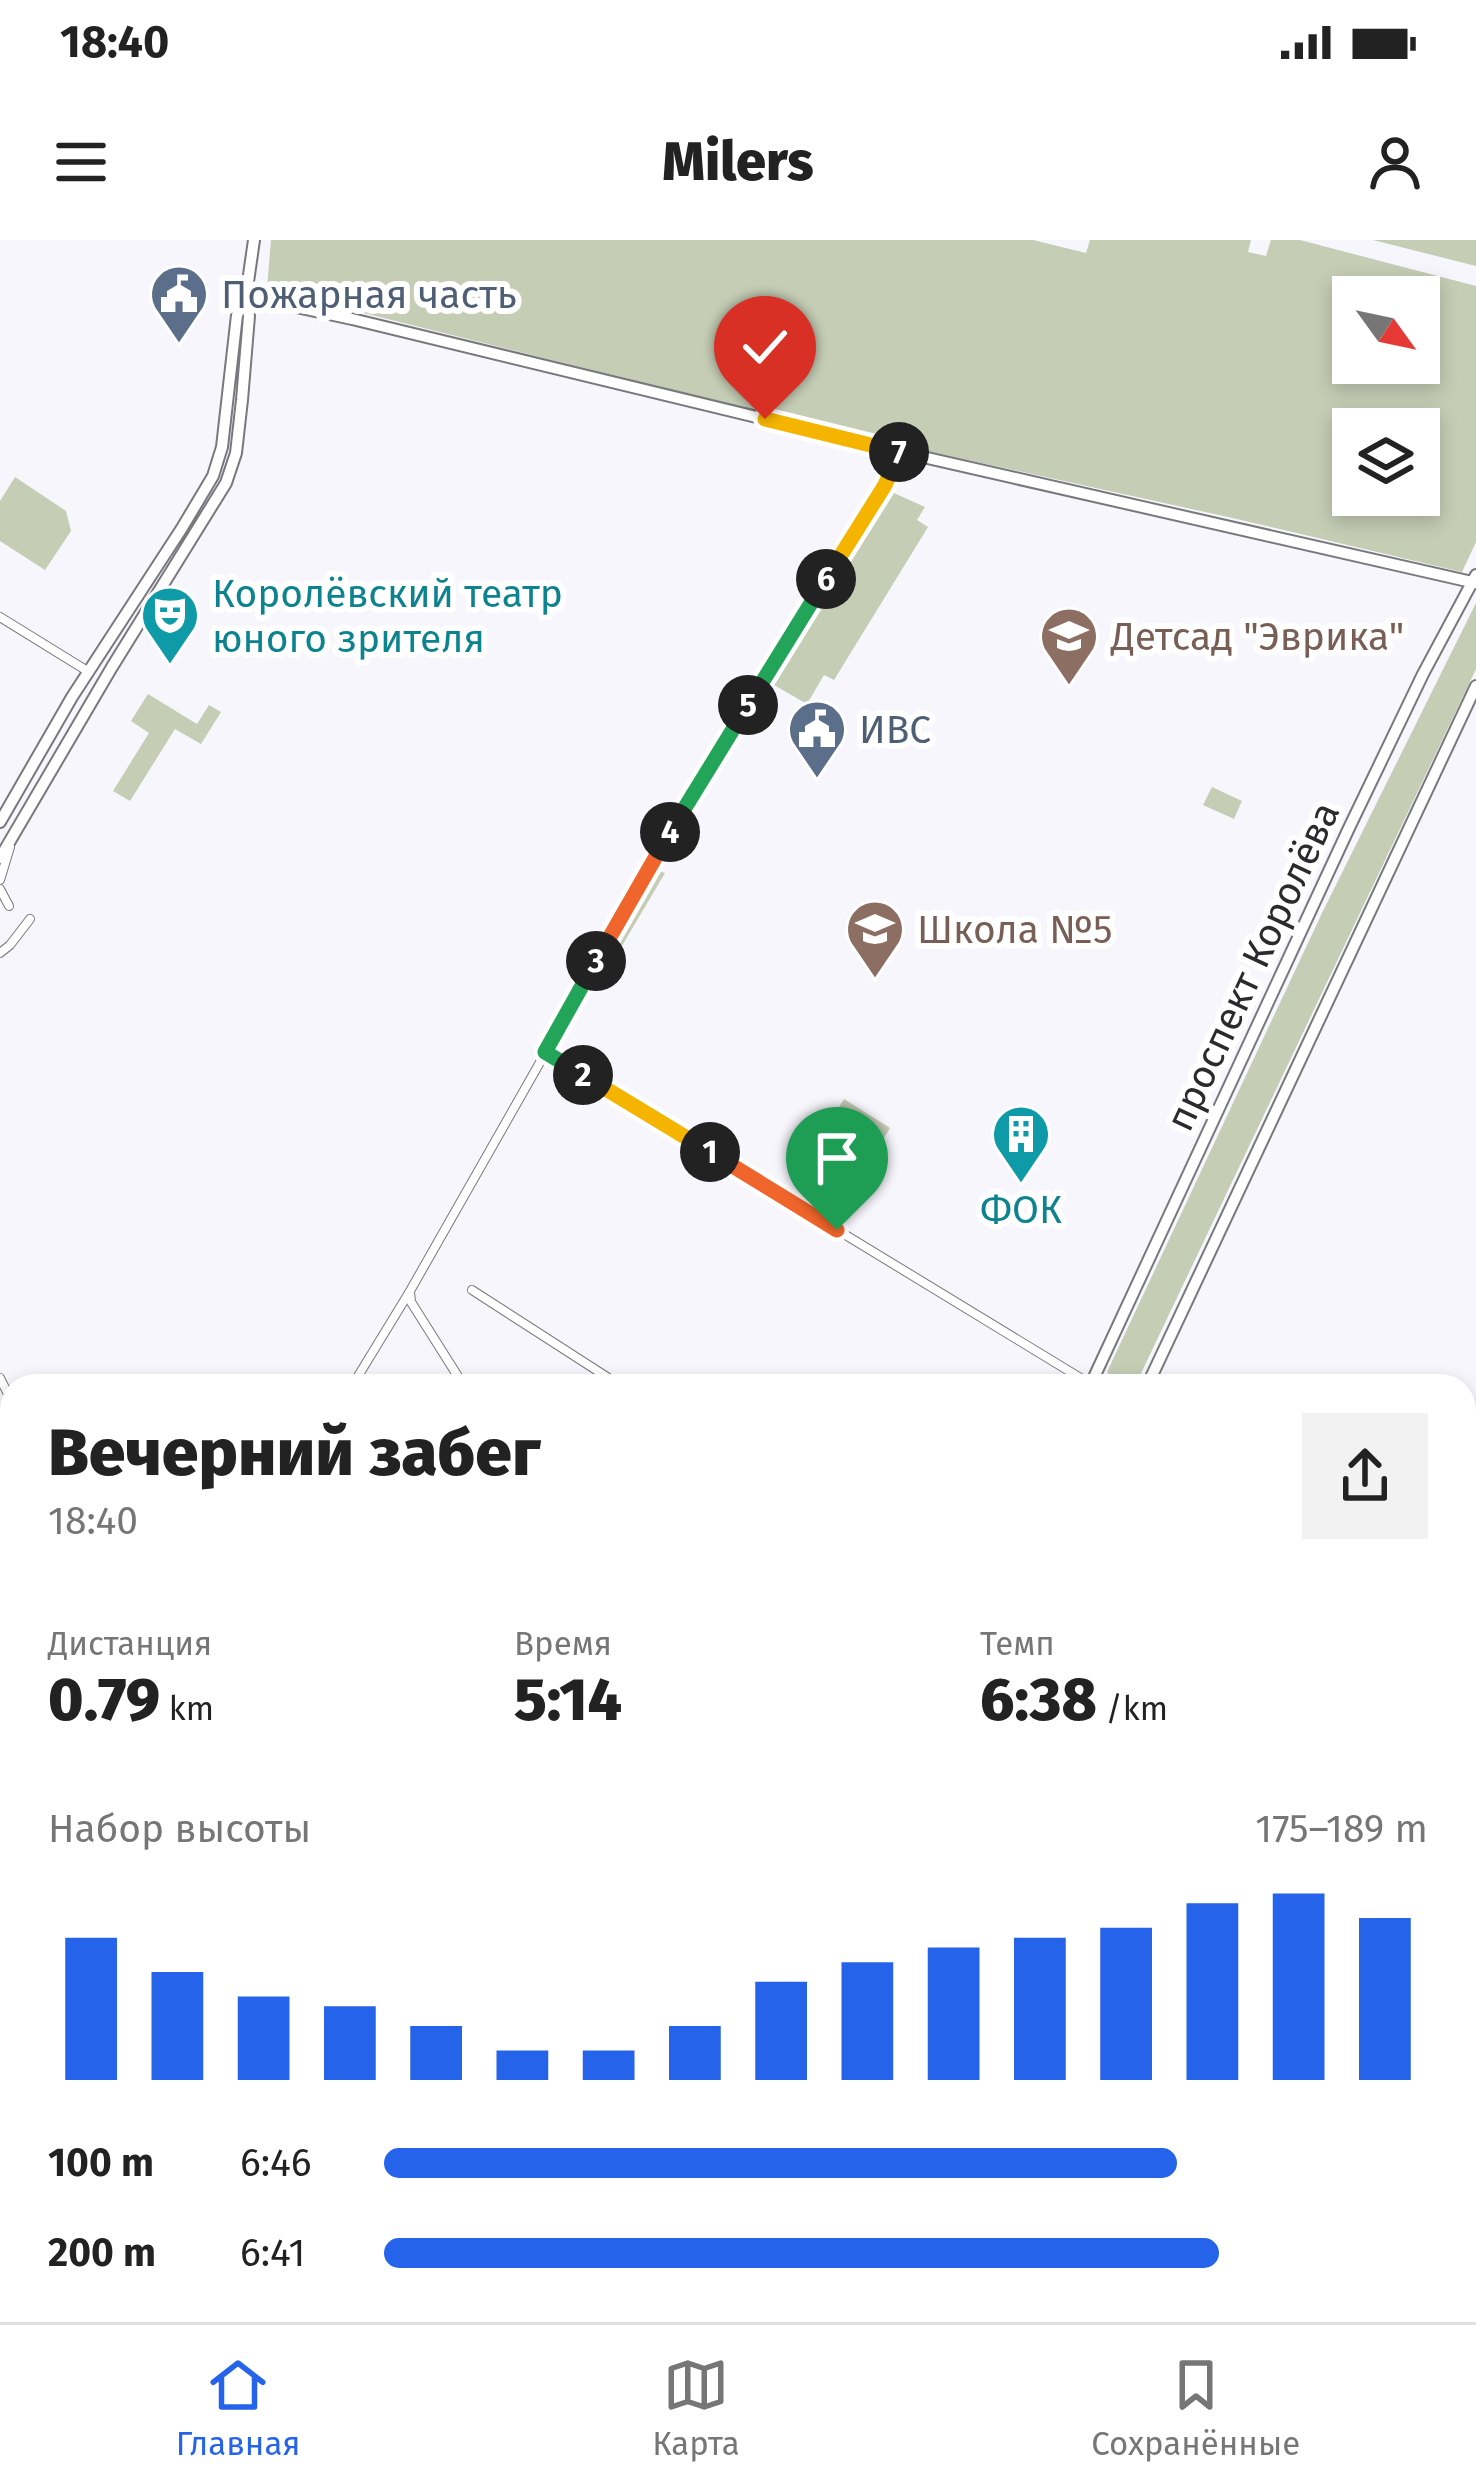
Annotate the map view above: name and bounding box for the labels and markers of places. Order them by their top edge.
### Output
public building icon: Пожарная часть [148,263,210,345]
place label: Пожарная часть [221,272,517,318]
pin [714,296,816,419]
pin: 7 [869,422,929,482]
pin: 6 [796,549,856,609]
place label: Королёвский театр юного зрителя [212,571,563,662]
theatre icon: Королёвский театр юного зрителя [139,584,201,666]
school or university icon: Детсад "Эврика" [1038,605,1100,687]
place label: Детсад "Эврика" [1110,614,1404,660]
pin: 5 [718,675,778,735]
public building icon: ИВС [786,698,848,780]
place label: ИВС [859,707,931,753]
pin: 4 [640,802,700,862]
school or university icon: Школа №5 [844,898,906,980]
place label: Школа №5 [917,907,1113,953]
pin: 3 [566,931,626,991]
pin: 2 [553,1045,613,1105]
building icon: ФОК [990,1103,1052,1185]
pin [786,1107,888,1230]
pin: 1 [680,1122,740,1182]
place label: ФОК [980,1187,1062,1233]

